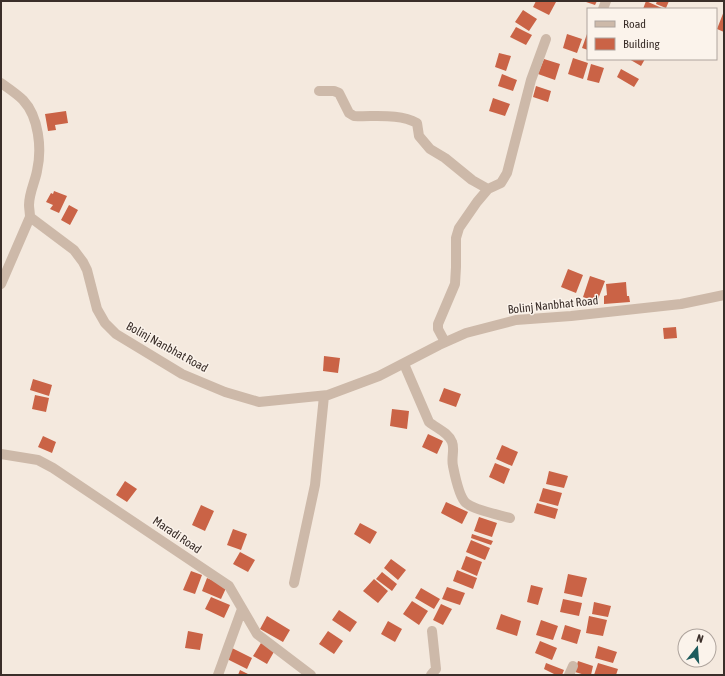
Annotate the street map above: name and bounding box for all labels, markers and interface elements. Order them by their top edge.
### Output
legend [587,8,717,60]
text: Road [623,17,646,31]
text: Building [623,37,661,51]
street label: Bolinj Nanbhat Road [507,293,599,317]
street label: Bolinj Nanbhat Road [124,319,210,375]
street label: Maradi Road [150,514,204,556]
north arrow [677,628,717,668]
text: N [695,632,705,645]

